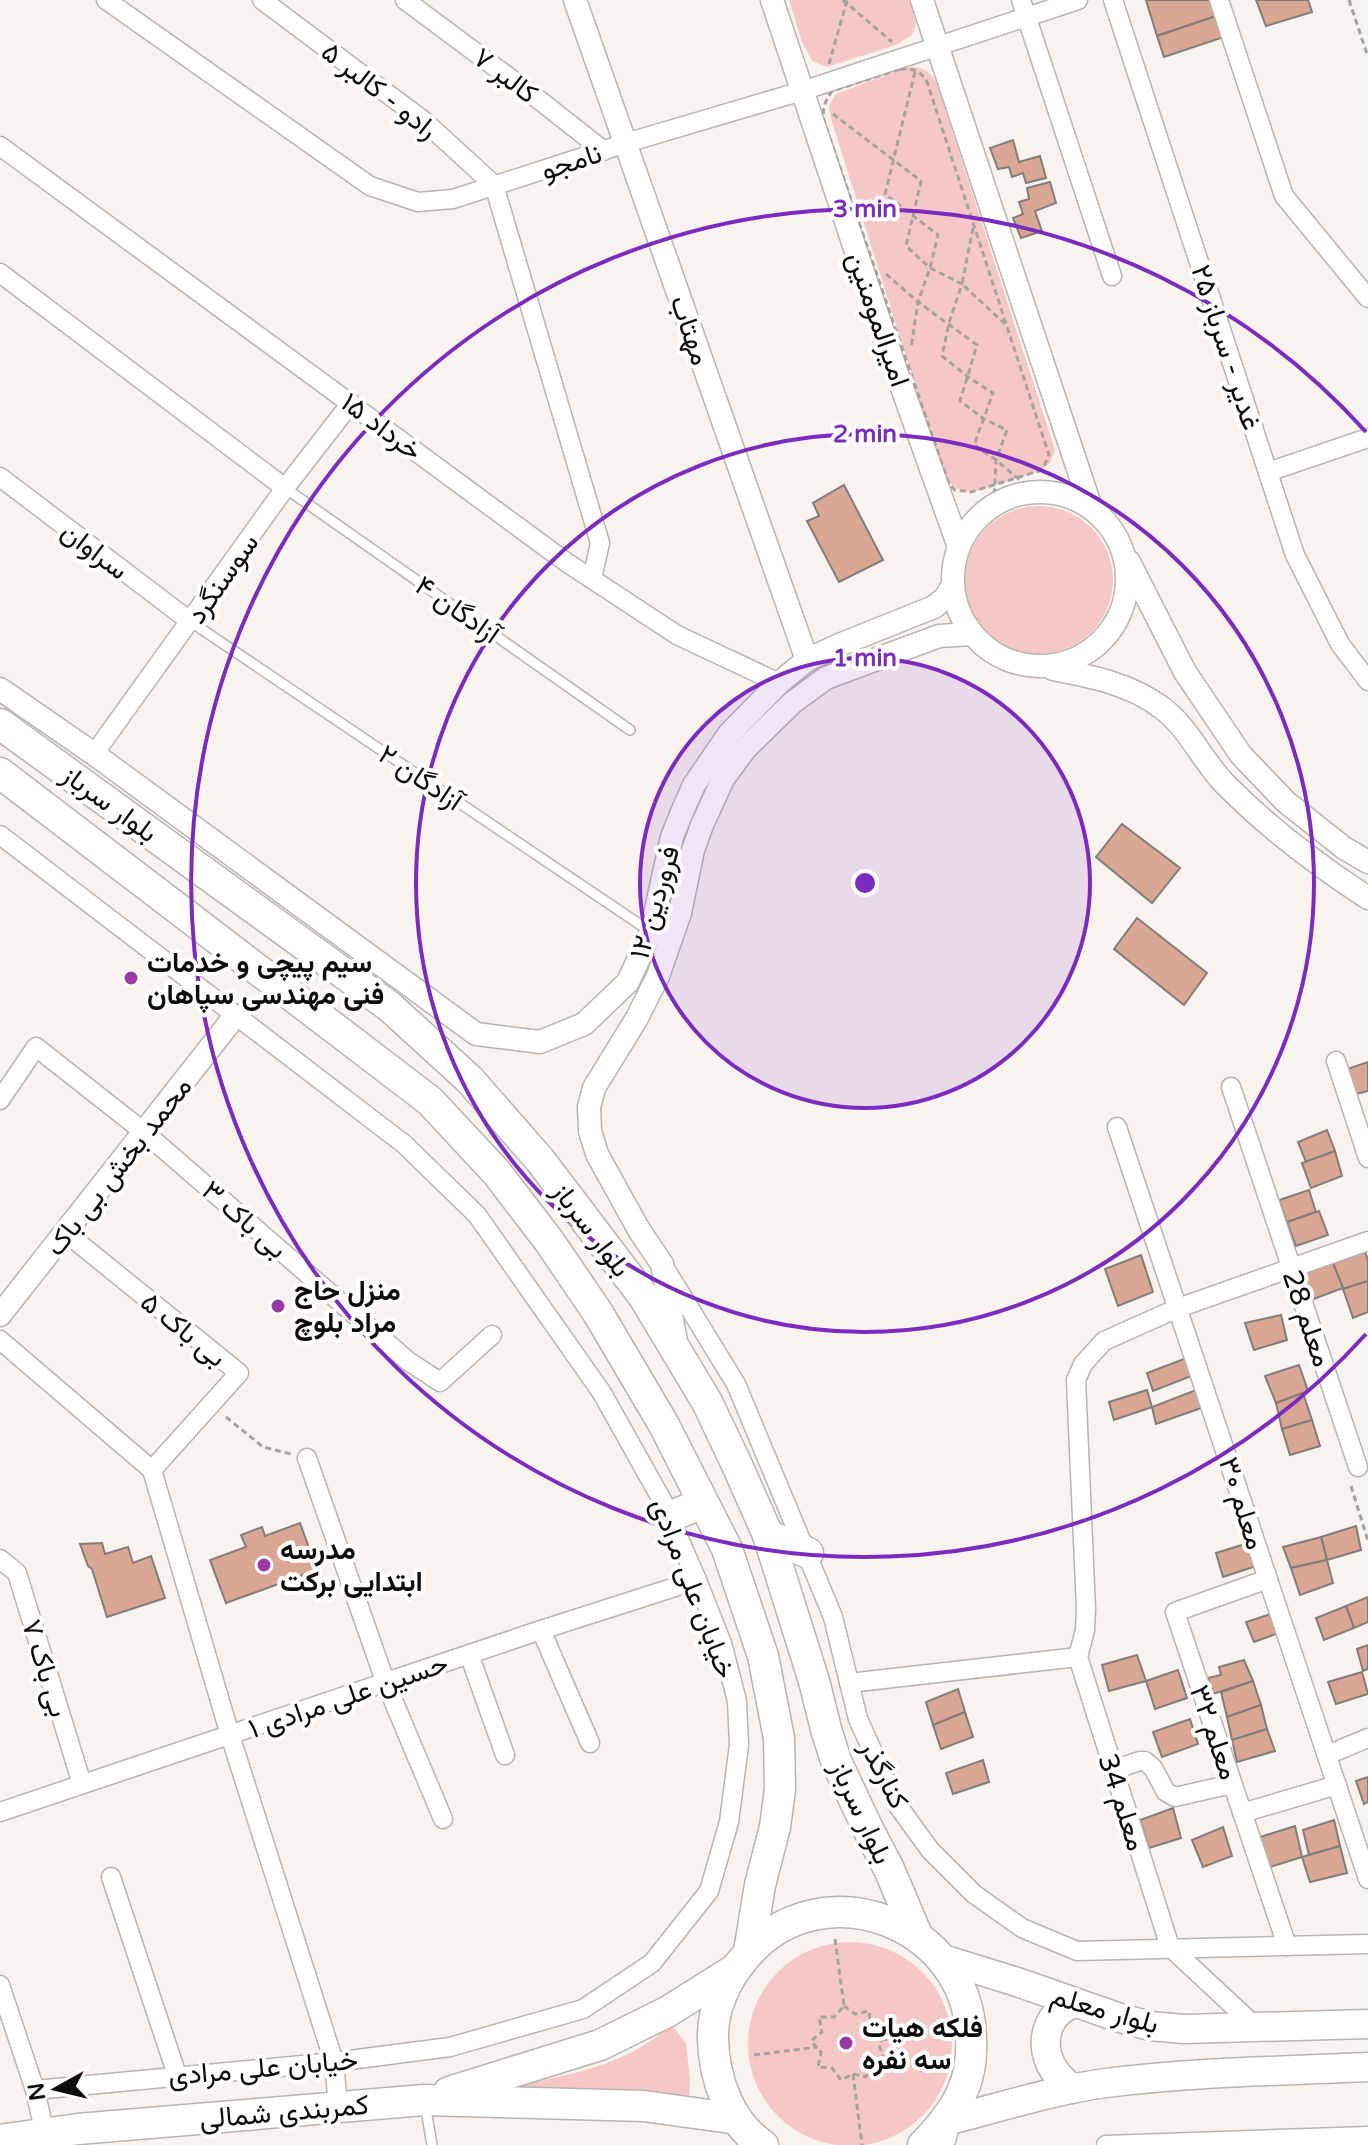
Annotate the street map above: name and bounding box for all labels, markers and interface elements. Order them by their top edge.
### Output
street label: رادو - کالبر ۵ [314,35,444,147]
street label: کالبر ۷ [466,41,544,111]
street label: نامجو [537,136,606,188]
text: 3 min [833,195,897,224]
street label: امیرالمومنین [839,248,917,391]
street label: غدیر - سرباز ۲۵ [1183,260,1269,434]
street label: مهتاب [662,291,718,370]
street label: ۱۵ خرداد [334,385,429,468]
text: 2 min [833,420,897,449]
street label: سراوان [54,515,135,587]
street label: سوسنگرد [180,527,266,630]
street label: آزادگان ۴ [408,568,508,653]
text: 1 min [833,644,897,673]
street label: آزادگان ۲ [372,737,471,820]
street label: بلوار سرباز [54,757,164,850]
street label: ۱۲ فروردین [623,842,687,963]
centre of rings [851,869,879,897]
place label: سیم پیچی و خدمات فنی مهندسی سپاهان [147,946,384,1014]
marker: سیم پیچی و خدمات فنی مهندسی سپاهان [122,969,140,987]
street label: محمد بخش بی باک [38,1070,199,1263]
street label: بی باک ۳ [195,1173,294,1266]
street label: بلوار سرباز [544,1175,638,1284]
street label: معلم 28 [1274,1265,1339,1371]
place label: منزل حاج مراد بلوچ [294,1274,401,1341]
street label: بی باک ۵ [134,1285,233,1375]
marker: منزل حاج مراد بلوچ [269,1297,287,1315]
street label: معلم ۳۰ [1210,1453,1273,1554]
street label: خیابان علی مرادی [643,1493,743,1683]
place label: مدرسه ابتدایی برکت [280,1533,423,1599]
marker: مدرسه ابتدایی برکت [255,1556,273,1574]
street label: بی باک ۷ [14,1615,76,1721]
street label: حسین علی مرادی ۱ [244,1646,453,1746]
street label: معلم ۳۲ [1181,1680,1246,1785]
street label: کنارگذر [852,1733,916,1815]
street label: معلم 34 [1089,1749,1154,1855]
street label: بلوار سرباز [822,1754,900,1870]
street label: بلوار معلم [1047,1978,1163,2043]
place label: فلکه هیات سه نفره [862,2011,983,2077]
marker: فلکه هیات سه نفره [837,2034,855,2052]
street label: خیابان علی مرادی [167,2043,359,2093]
north arrow [16,2049,96,2129]
text: N [23,2081,51,2102]
street label: کمربندی شمالی [198,2088,370,2136]

